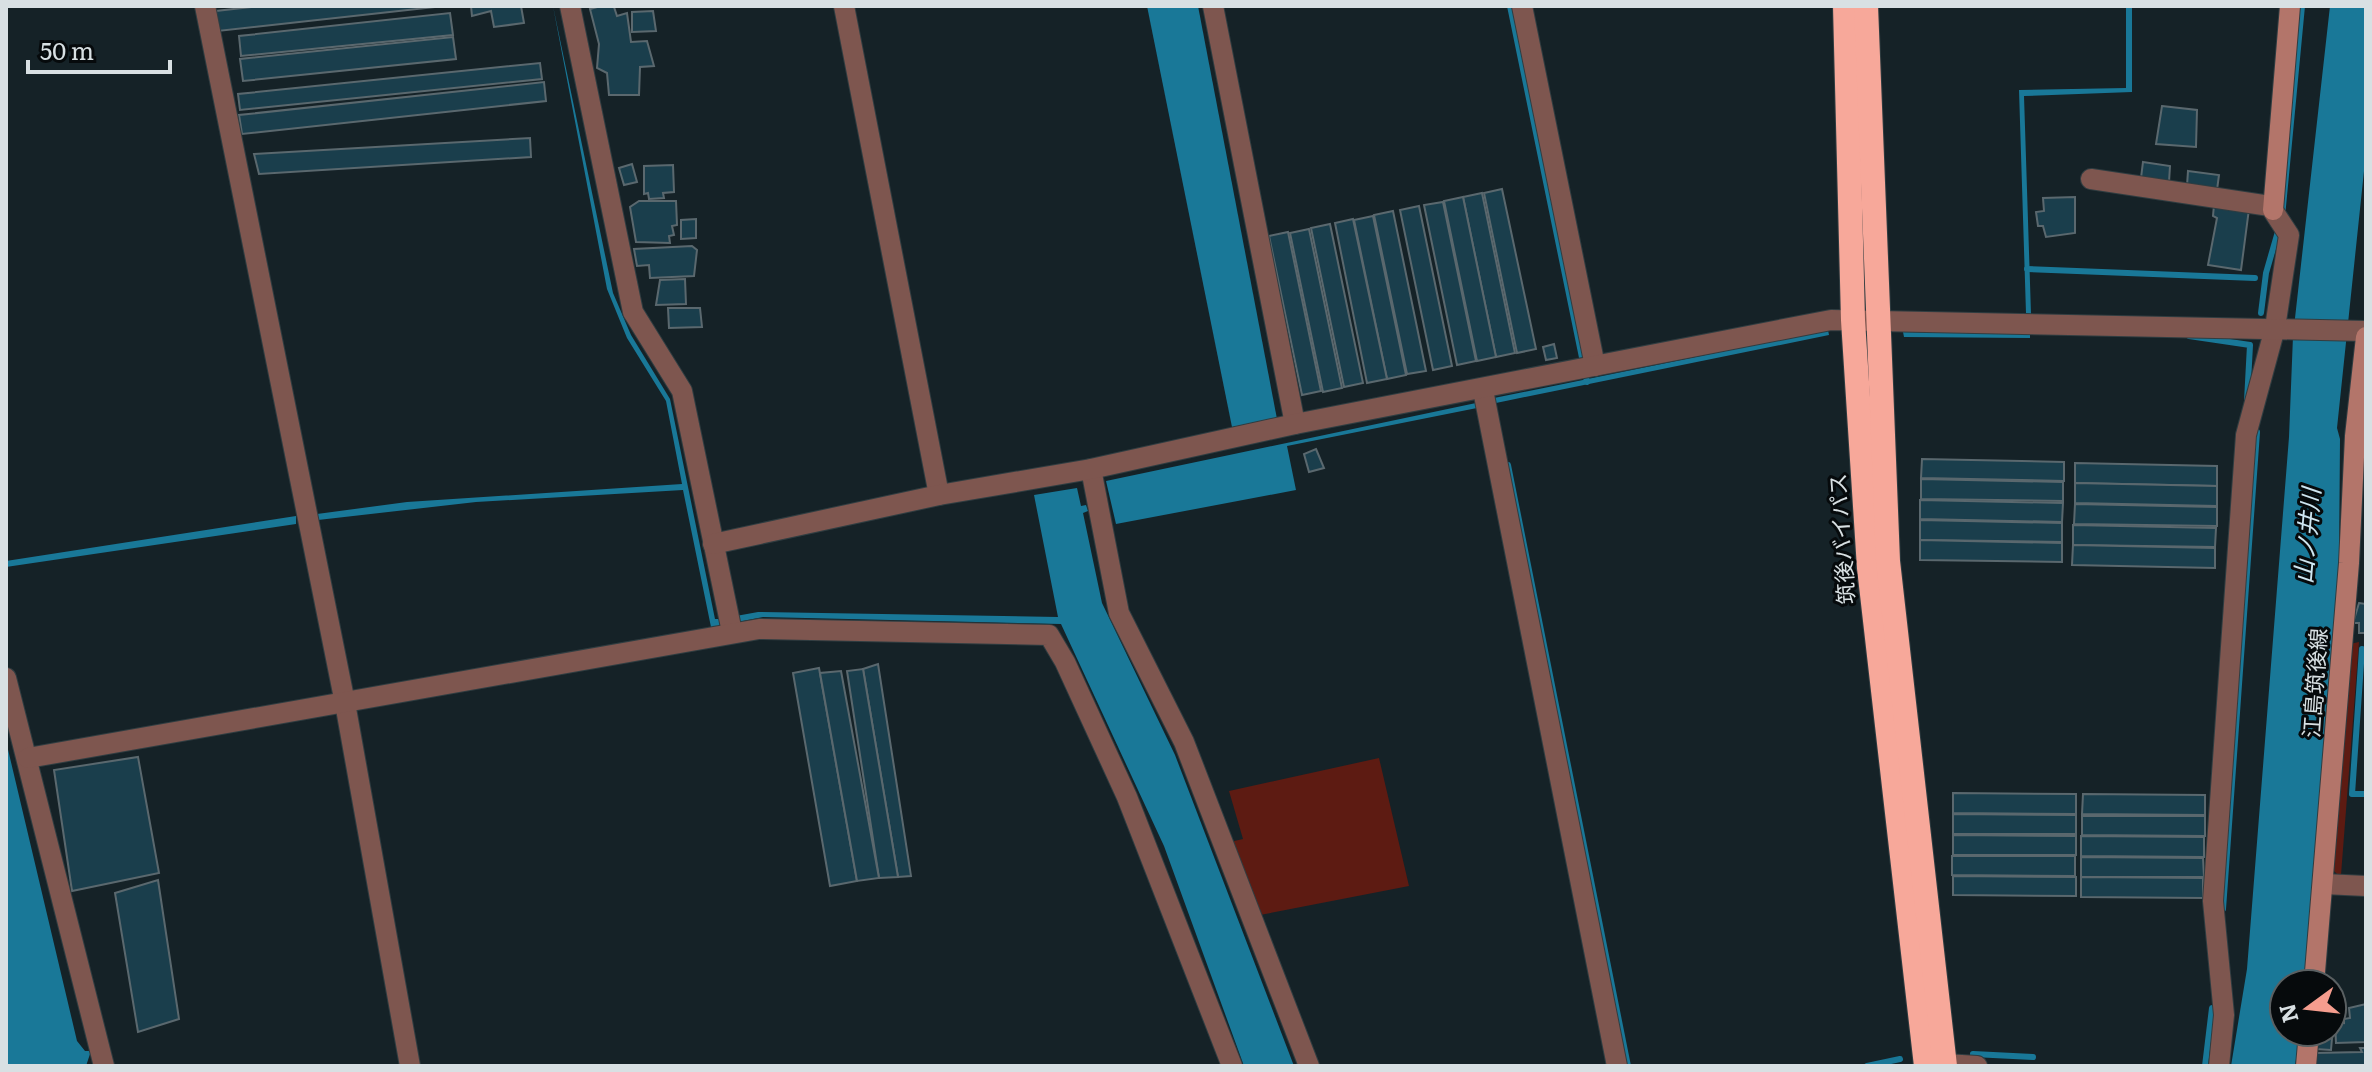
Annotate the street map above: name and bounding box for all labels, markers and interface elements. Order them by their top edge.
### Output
scale bar [28,24,170,74]
text: 50 m [40,32,94,67]
street label: 筑後バイパス [1819,472,1862,606]
water label: 山ノ井川 [2284,483,2327,585]
street label: 江島筑後線 [2293,627,2334,739]
north arrow [2268,968,2348,1048]
text: N [2269,1000,2306,1027]

